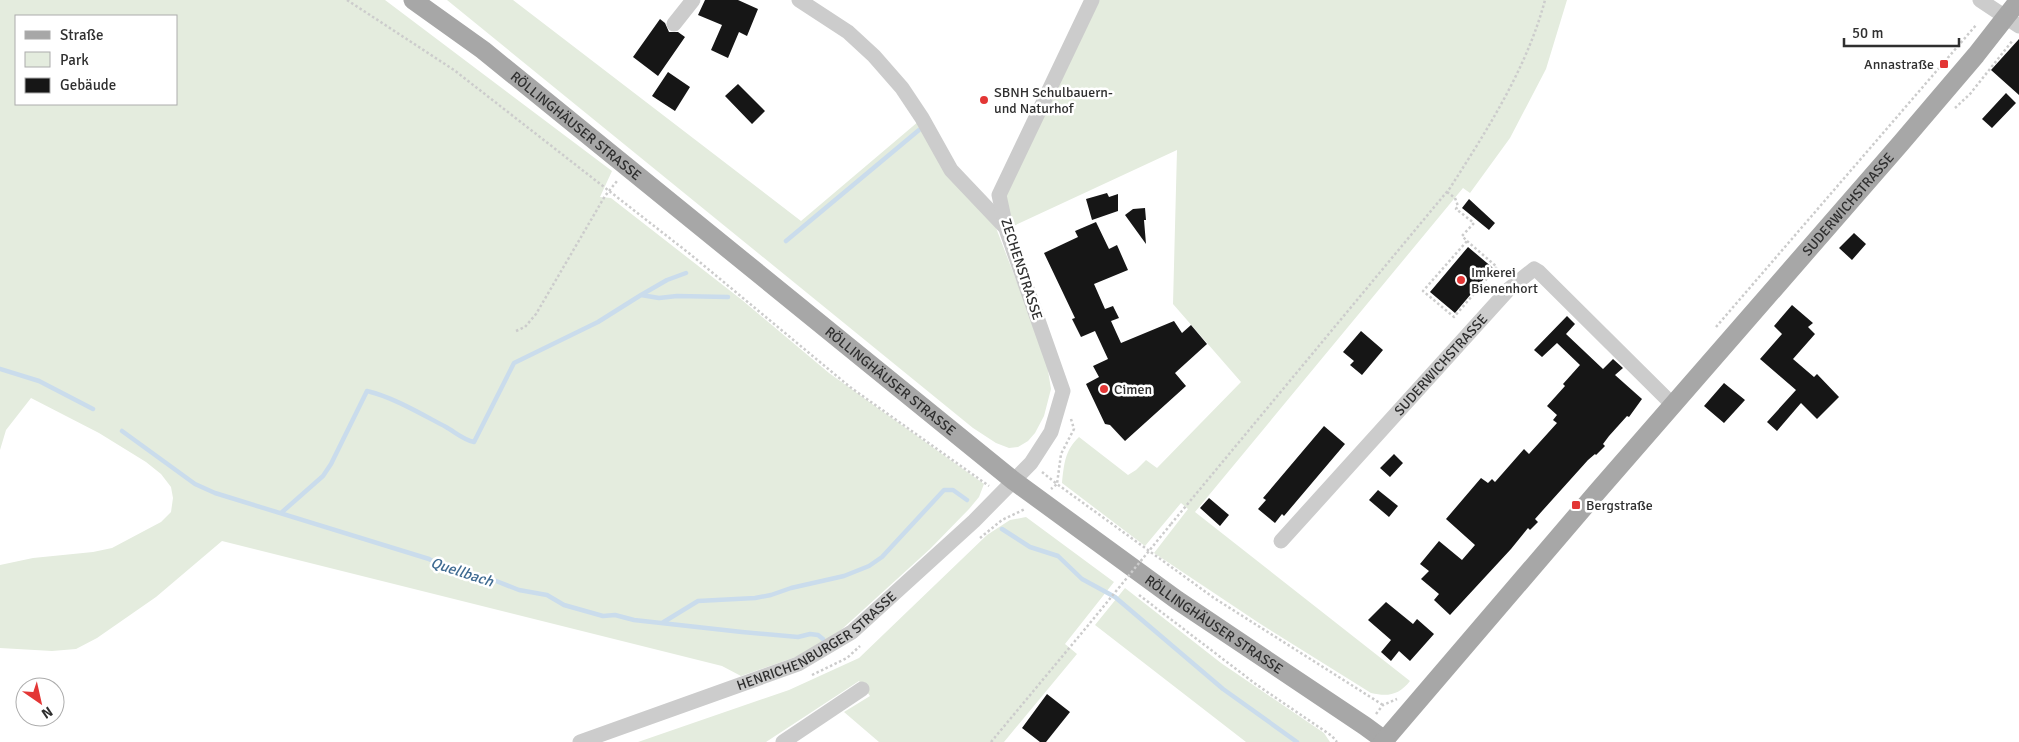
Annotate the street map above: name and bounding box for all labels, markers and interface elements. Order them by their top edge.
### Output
legend [15,15,178,105]
scale bar [1844,15,1959,47]
text: 50 m [1852,24,1883,42]
text: Straße [60,26,104,44]
text: Park [60,51,89,69]
place label: Annastraße [1864,56,1934,73]
marker: Annastraße [1938,58,1950,70]
street label: RÖLLINGHÄUSER STRASSE [507,68,645,184]
text: Gebäude [60,76,116,94]
place label: SBNH Schulbauern- und Naturhof [994,84,1113,117]
marker: SBNH Schulbauern- und Naturhof [978,94,990,106]
street label: SUDERWICHSTRASSE [1799,149,1898,259]
street label: ZECHENSTRASSE [997,216,1046,322]
place label: Imkerei Bienenhort [1471,264,1538,297]
marker: Imkerei Bienenhort [1455,274,1467,286]
street label: SUDERWICHSTRASSE [1391,310,1491,419]
street label: RÖLLINGHÄUSER STRASSE [821,323,959,439]
place label: Cimen [1114,381,1152,398]
marker: Cimen [1098,383,1110,395]
place label: Bergstraße [1586,497,1653,514]
marker: Bergstraße [1570,499,1582,511]
water label: Quellbach [428,553,496,591]
street label: RÖLLINGHÄUSER STRASSE [1141,571,1286,678]
street label: HENRICHENBURGER STRASSE [734,588,900,694]
north arrow [15,677,65,727]
text: N [38,703,56,722]

